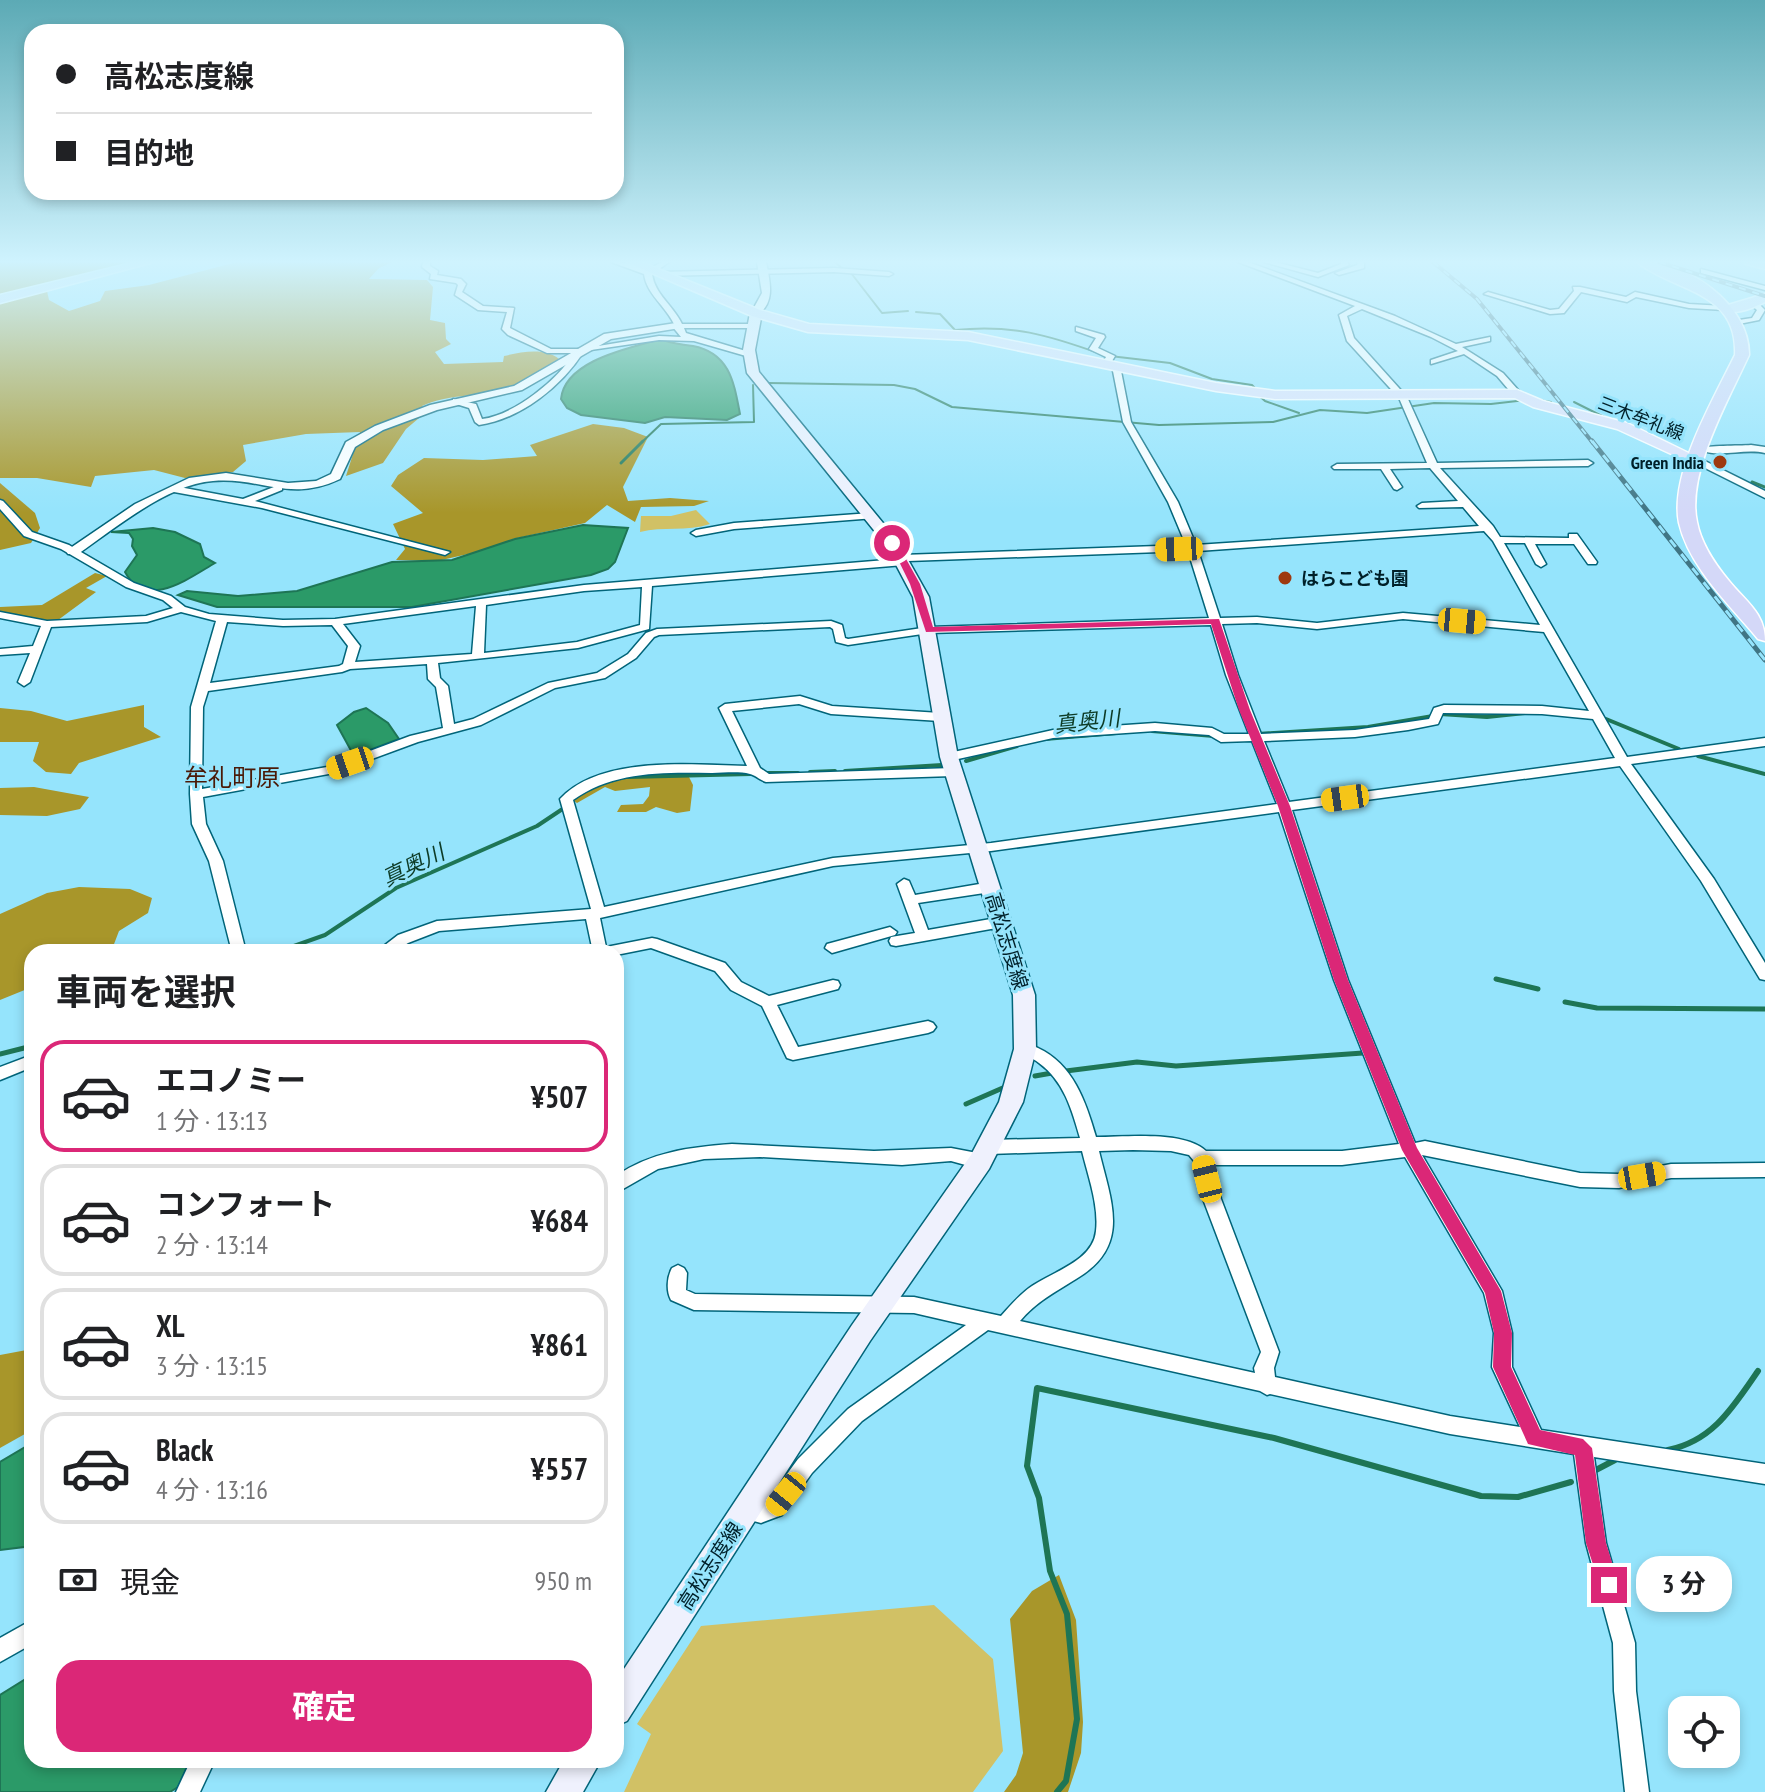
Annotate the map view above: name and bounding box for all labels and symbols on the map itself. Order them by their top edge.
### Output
street label: 三木牟礼線 [1595,391,1687,445]
place label: Green India [1631,451,1704,474]
marker: Green India [1711,453,1729,471]
route start [874,525,910,561]
car [1155,536,1203,562]
place label: はらこども園 [1301,567,1409,590]
marker: はらこども園 [1276,569,1294,587]
car [1437,607,1487,635]
water label: 真奥川 [1053,703,1123,738]
car [323,744,377,782]
district label: 牟礼町原 [184,762,280,793]
car [1320,783,1370,813]
water label: 真奥川 [377,837,451,892]
street label: 高松志度線 [980,889,1034,993]
car [1190,1153,1224,1205]
car [1616,1160,1668,1192]
car [762,1468,810,1520]
street label: 高松志度線 [672,1517,748,1615]
callout: 3 分 [1637,1557,1733,1613]
route end [1591,1567,1627,1603]

